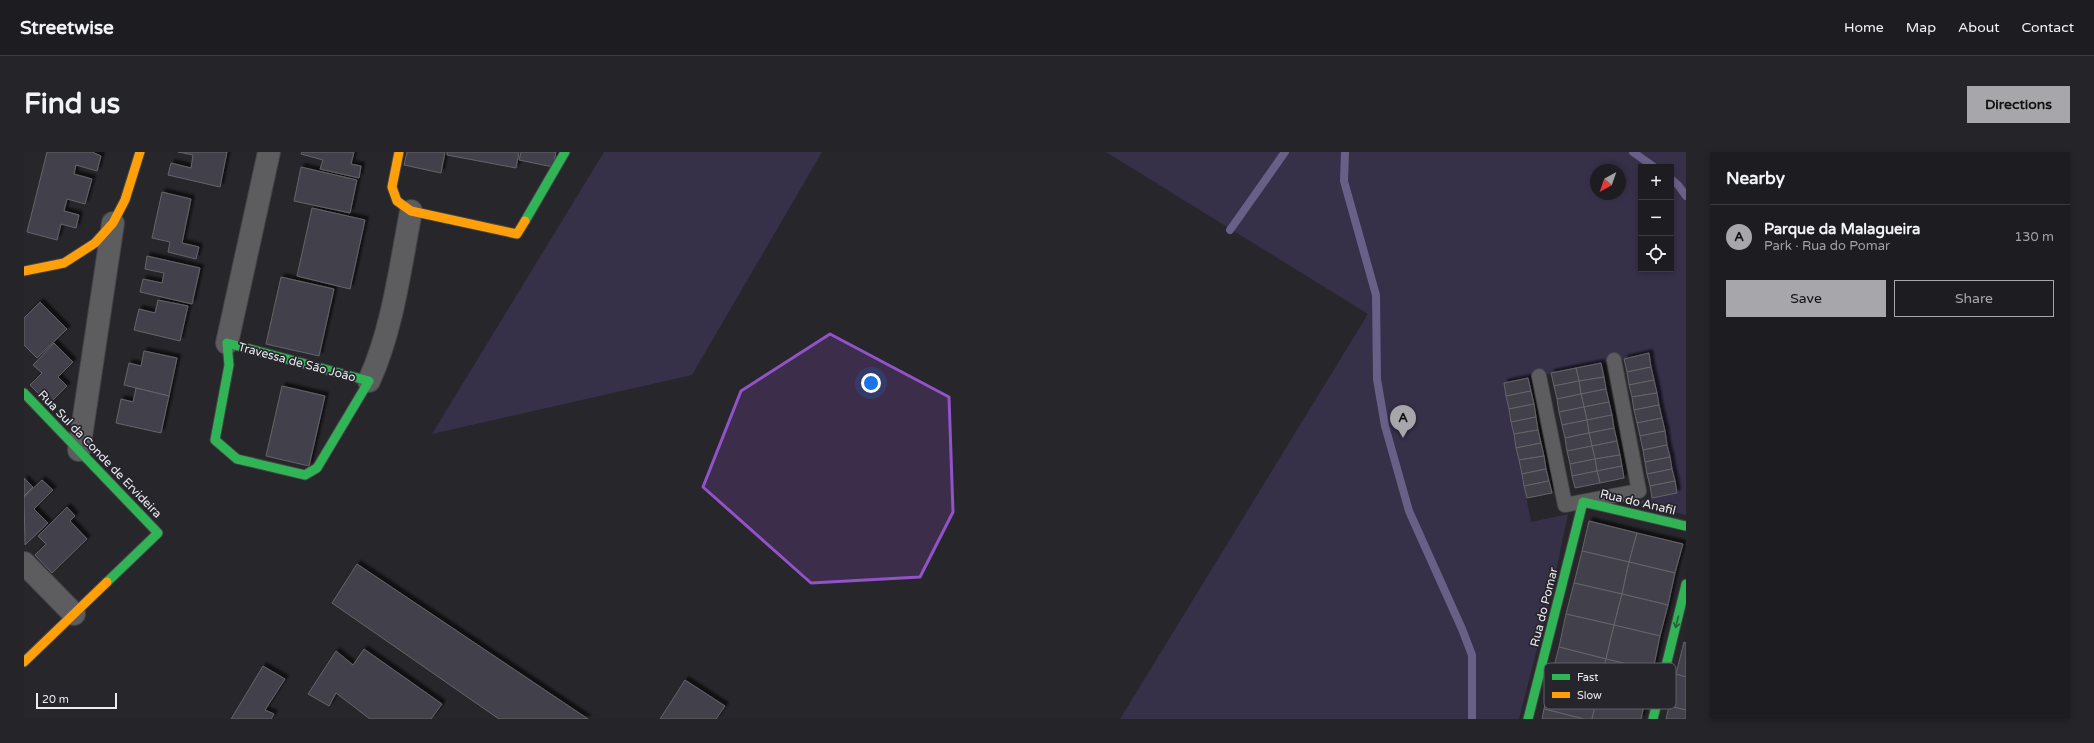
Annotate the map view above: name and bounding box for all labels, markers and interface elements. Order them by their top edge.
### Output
text: Streetwise [20,17,114,39]
text: Home [1844,19,1884,36]
text: Map [1906,19,1936,36]
text: About [1958,19,2000,36]
text: Contact [2022,19,2074,36]
button: Directions [1967,86,2070,123]
text: Find us [24,87,120,121]
north arrow [1590,164,1626,200]
map controls [1638,164,1674,272]
button: + [1638,164,1674,200]
text: Nearby [1726,168,1785,189]
button: − [1638,200,1674,236]
text: Parque da Malagueira [1764,220,1921,238]
text: A [1734,229,1744,245]
text: 130 m [2014,229,2054,245]
button: locate [1638,236,1674,272]
text: Park · Rua do Pomar [1764,238,1890,254]
button: Save [1726,280,1886,317]
button: Share [1894,280,2054,317]
street label: Travessa de São João [237,340,357,384]
your location [861,373,881,393]
street label: Rua Sul da Conde de Ervideira [35,387,165,521]
pin: A [1390,405,1416,438]
street label: Rua do Anafil [1599,487,1677,517]
street label: Rua do Pomar [1527,566,1561,648]
one-way arrow [1672,615,1680,628]
legend [1544,663,1676,709]
text: Fast [1577,671,1598,684]
text: Slow [1577,689,1602,702]
scale bar [36,691,117,710]
text: 20 m [42,693,69,706]

